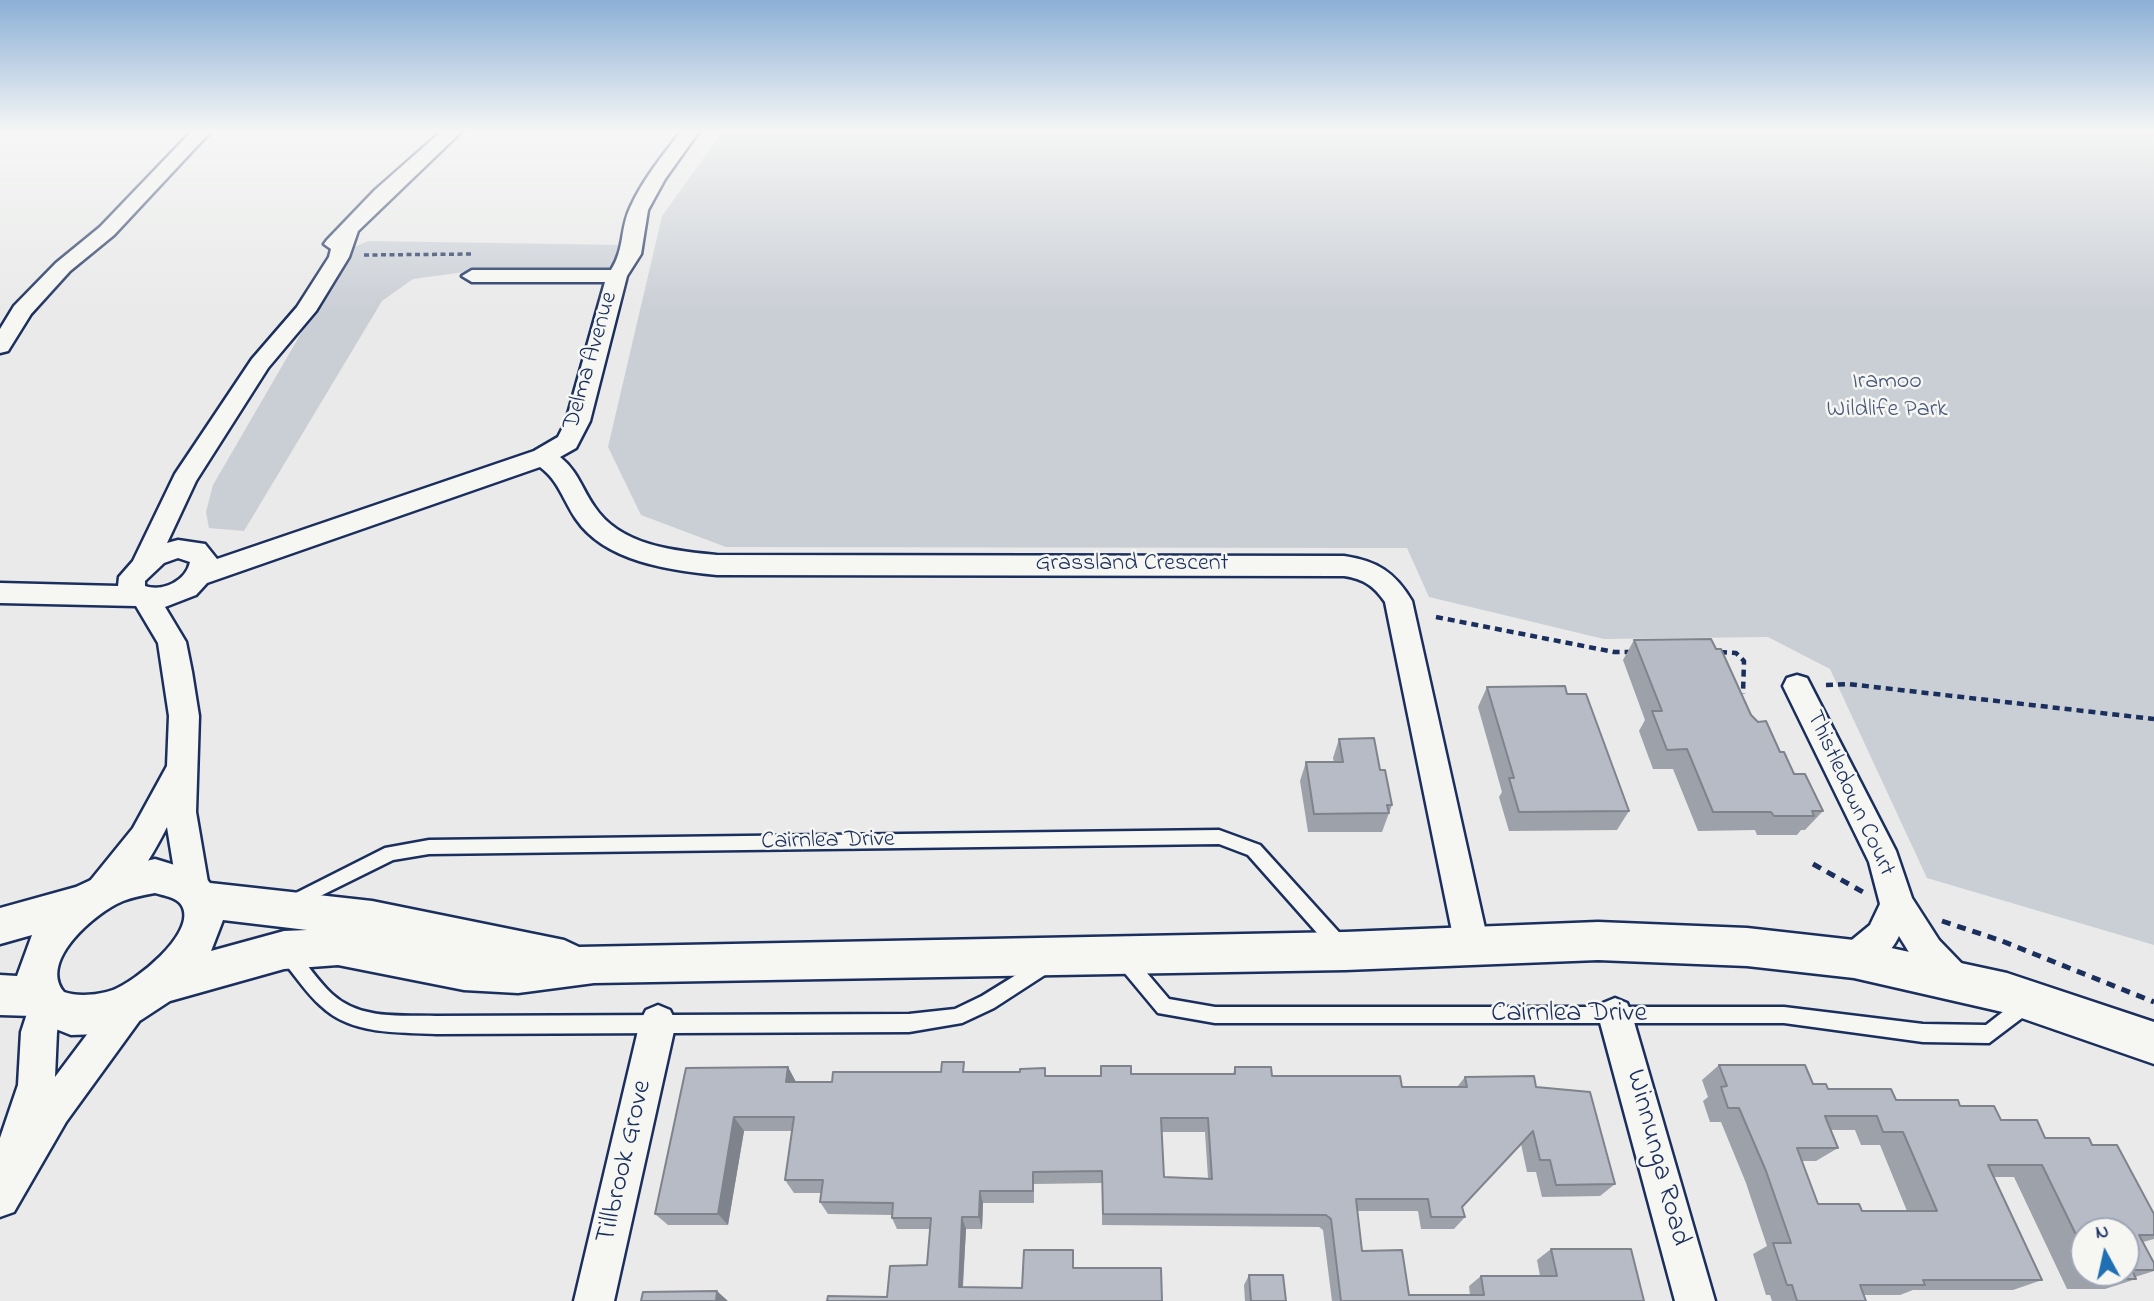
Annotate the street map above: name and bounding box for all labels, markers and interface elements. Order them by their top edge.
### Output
street label: Delma Avenue [559,289,625,433]
park label: Iramoo Wildlife Park [1826,369,1948,425]
street label: Grassland Crescent [1035,551,1229,579]
street label: Thistledown Court [1798,707,1900,881]
street label: Cairnlea Drive [761,826,895,858]
street label: Cairnlea Drive [1491,998,1647,1032]
street label: Winnunga Road [1616,1066,1696,1250]
street label: Tillbrook Grove [591,1077,661,1247]
north arrow [2070,1217,2140,1287]
text: N [2094,1218,2111,1247]

